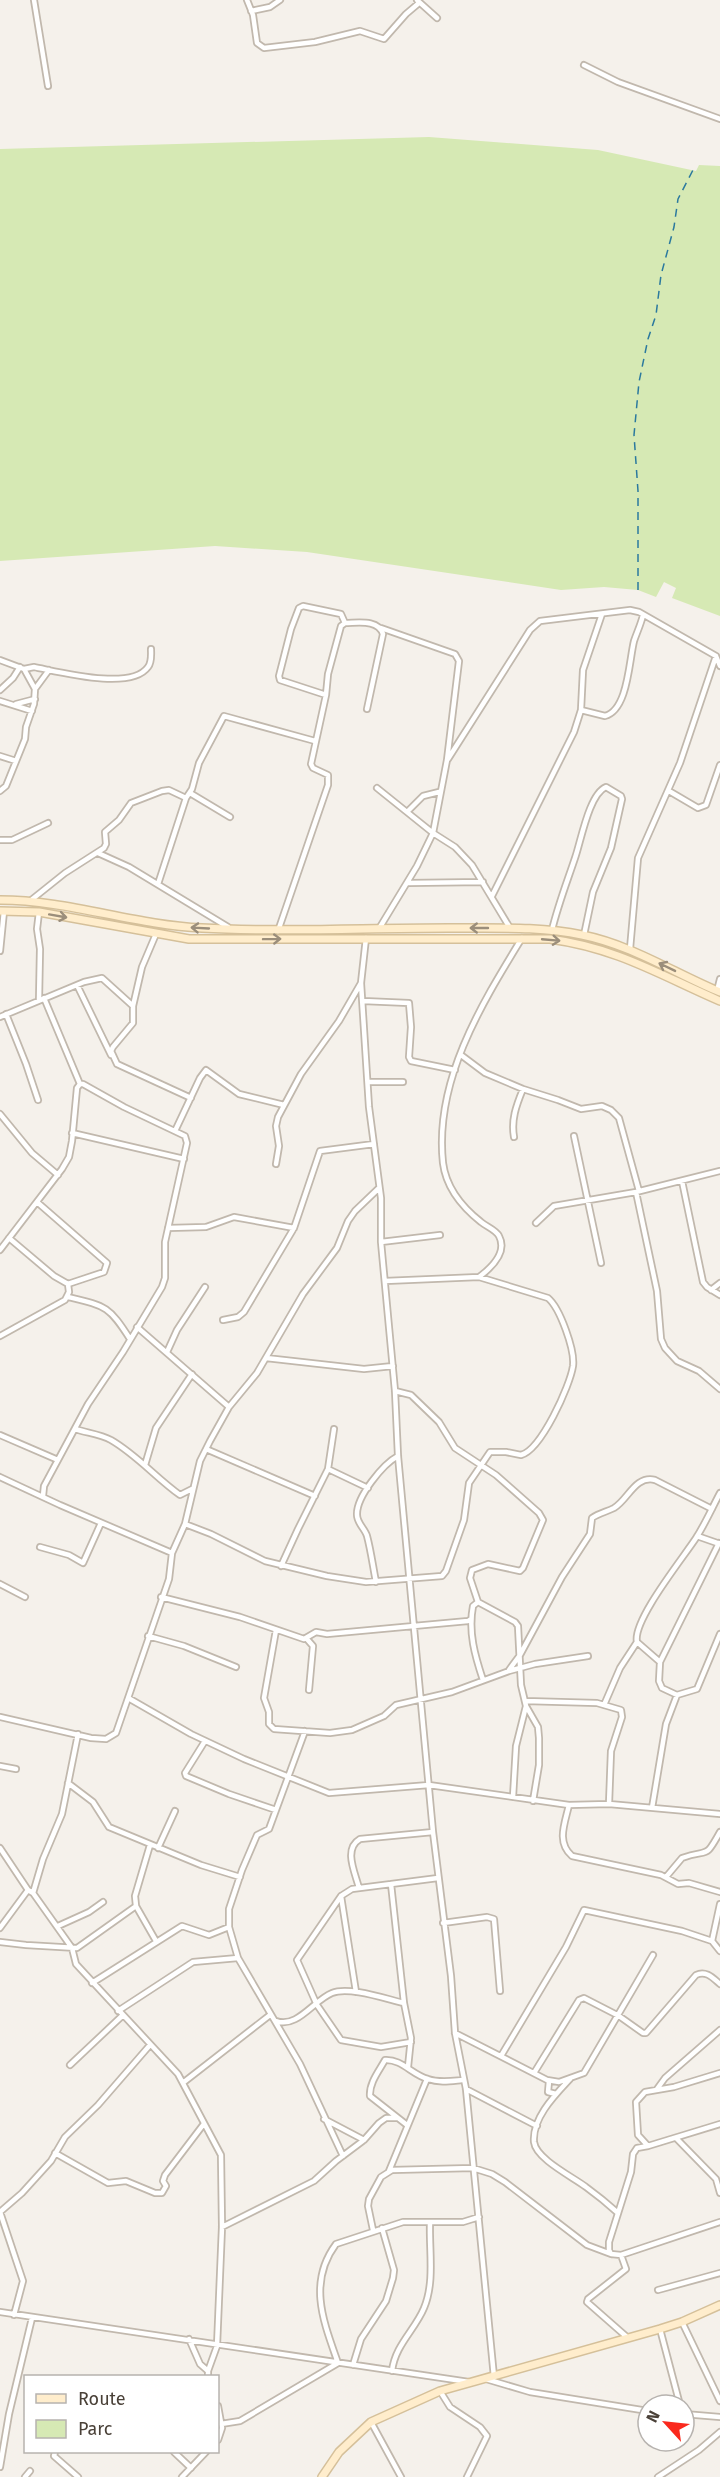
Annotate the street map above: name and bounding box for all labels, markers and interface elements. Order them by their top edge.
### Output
one-way arrow [48,911,67,922]
one-way arrow [469,922,489,934]
one-way arrow [190,923,210,934]
one-way arrow [262,934,282,945]
one-way arrow [541,935,561,946]
one-way arrow [659,960,677,972]
legend [24,2375,219,2453]
text: Route [78,2388,126,2410]
north arrow [636,2393,696,2453]
text: N [642,2407,664,2425]
text: Parc [78,2418,113,2440]

